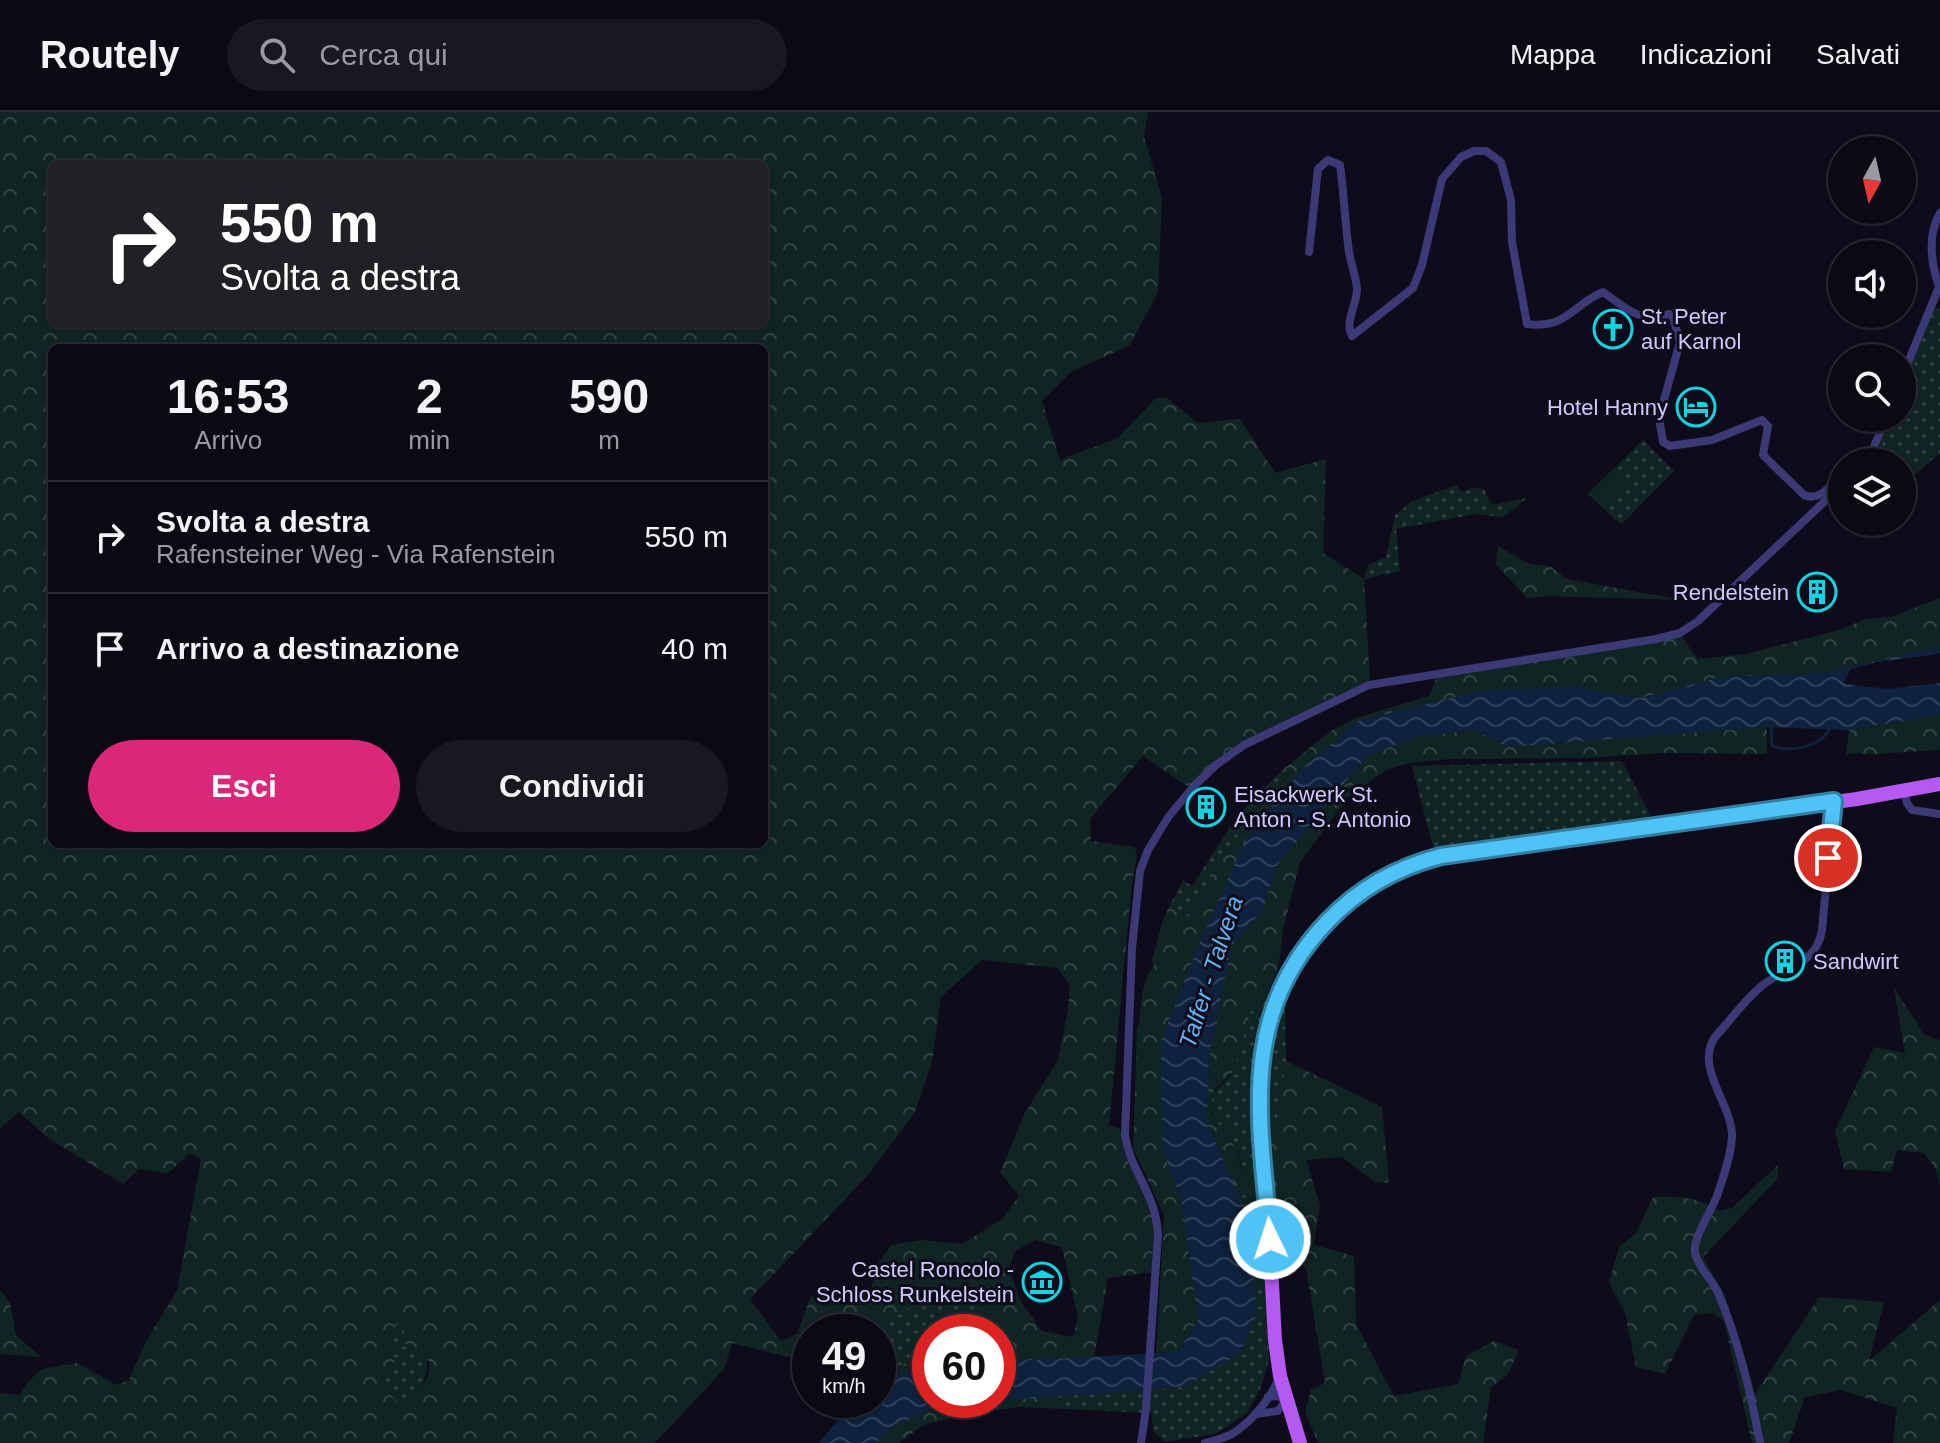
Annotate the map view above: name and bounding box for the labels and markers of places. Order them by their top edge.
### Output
place label: St. Peter auf Karnol [1641,304,1741,354]
church icon: St. Peter auf Karnol [1592,308,1634,350]
hotel icon: Hotel Hanny [1675,386,1717,428]
place label: Hotel Hanny [1547,395,1668,420]
building icon: Rendelstein [1796,571,1838,613]
place label: Rendelstein [1673,580,1789,605]
place label: Eisackwerk St. Anton - S. Antonio [1234,782,1411,832]
building icon: Eisackwerk St. Anton - S. Antonio [1185,786,1227,828]
pin [1794,824,1862,892]
building icon: Sandwirt [1764,940,1806,982]
place label: Sandwirt [1813,949,1899,974]
place label: Castel Roncolo - Schloss Runkelstein [816,1257,1014,1307]
museum icon: Castel Roncolo - Schloss Runkelstein [1021,1261,1063,1303]

